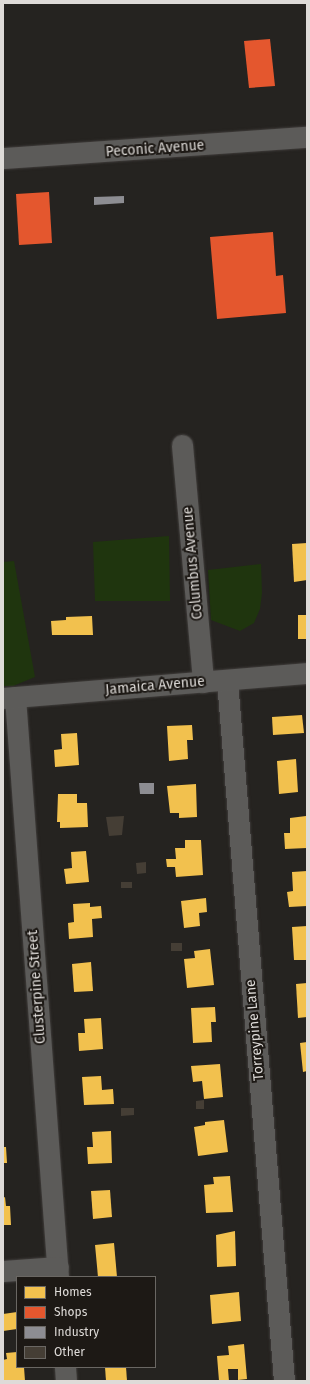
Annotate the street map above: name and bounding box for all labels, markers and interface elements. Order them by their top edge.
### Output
street label: Peconic Avenue [105,137,205,161]
street label: Columbus Avenue [180,506,206,620]
street label: Jamaica Avenue [105,673,205,699]
street label: Clusterpine Street [25,929,49,1045]
street label: Torreypine Lane [242,979,268,1081]
legend [16,1276,156,1368]
text: Homes [54,1285,92,1299]
text: Shops [54,1305,87,1319]
text: Industry [54,1325,99,1339]
text: Other [54,1345,85,1359]

